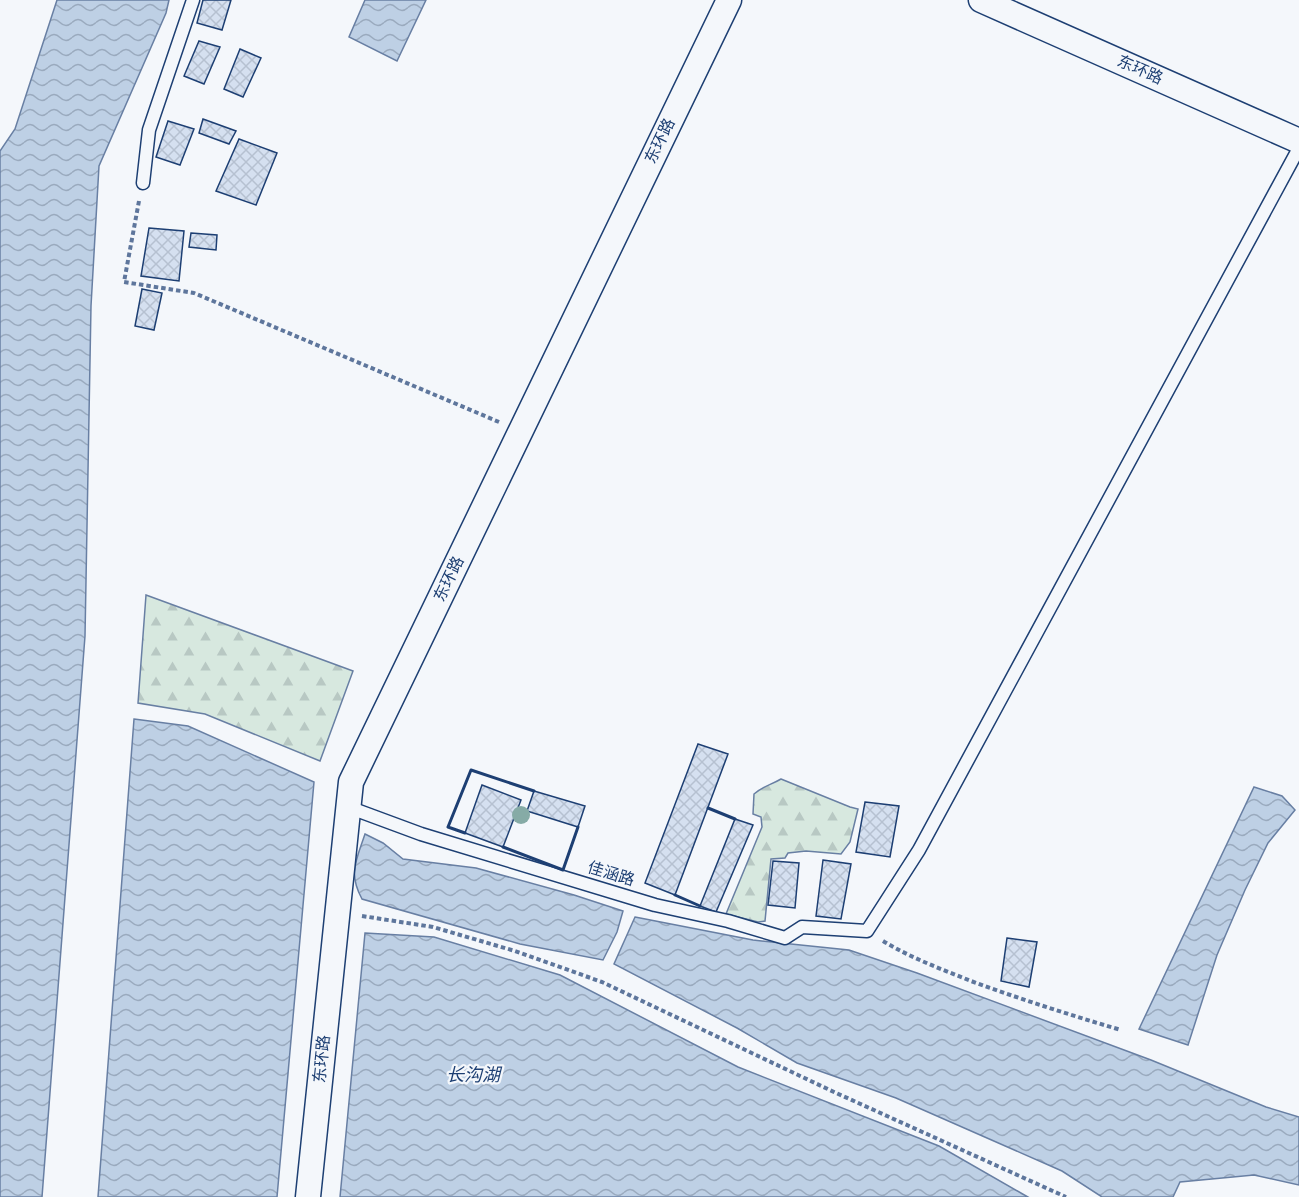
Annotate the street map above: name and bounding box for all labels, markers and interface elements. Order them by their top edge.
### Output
street label: 东环路 [1114,50,1166,90]
street label: 东环路 [640,115,680,167]
street label: 东环路 [429,553,469,605]
street label: 佳涵路 [585,856,637,892]
street label: 东环路 [309,1034,335,1084]
water label: 长沟湖 [446,1063,503,1088]

